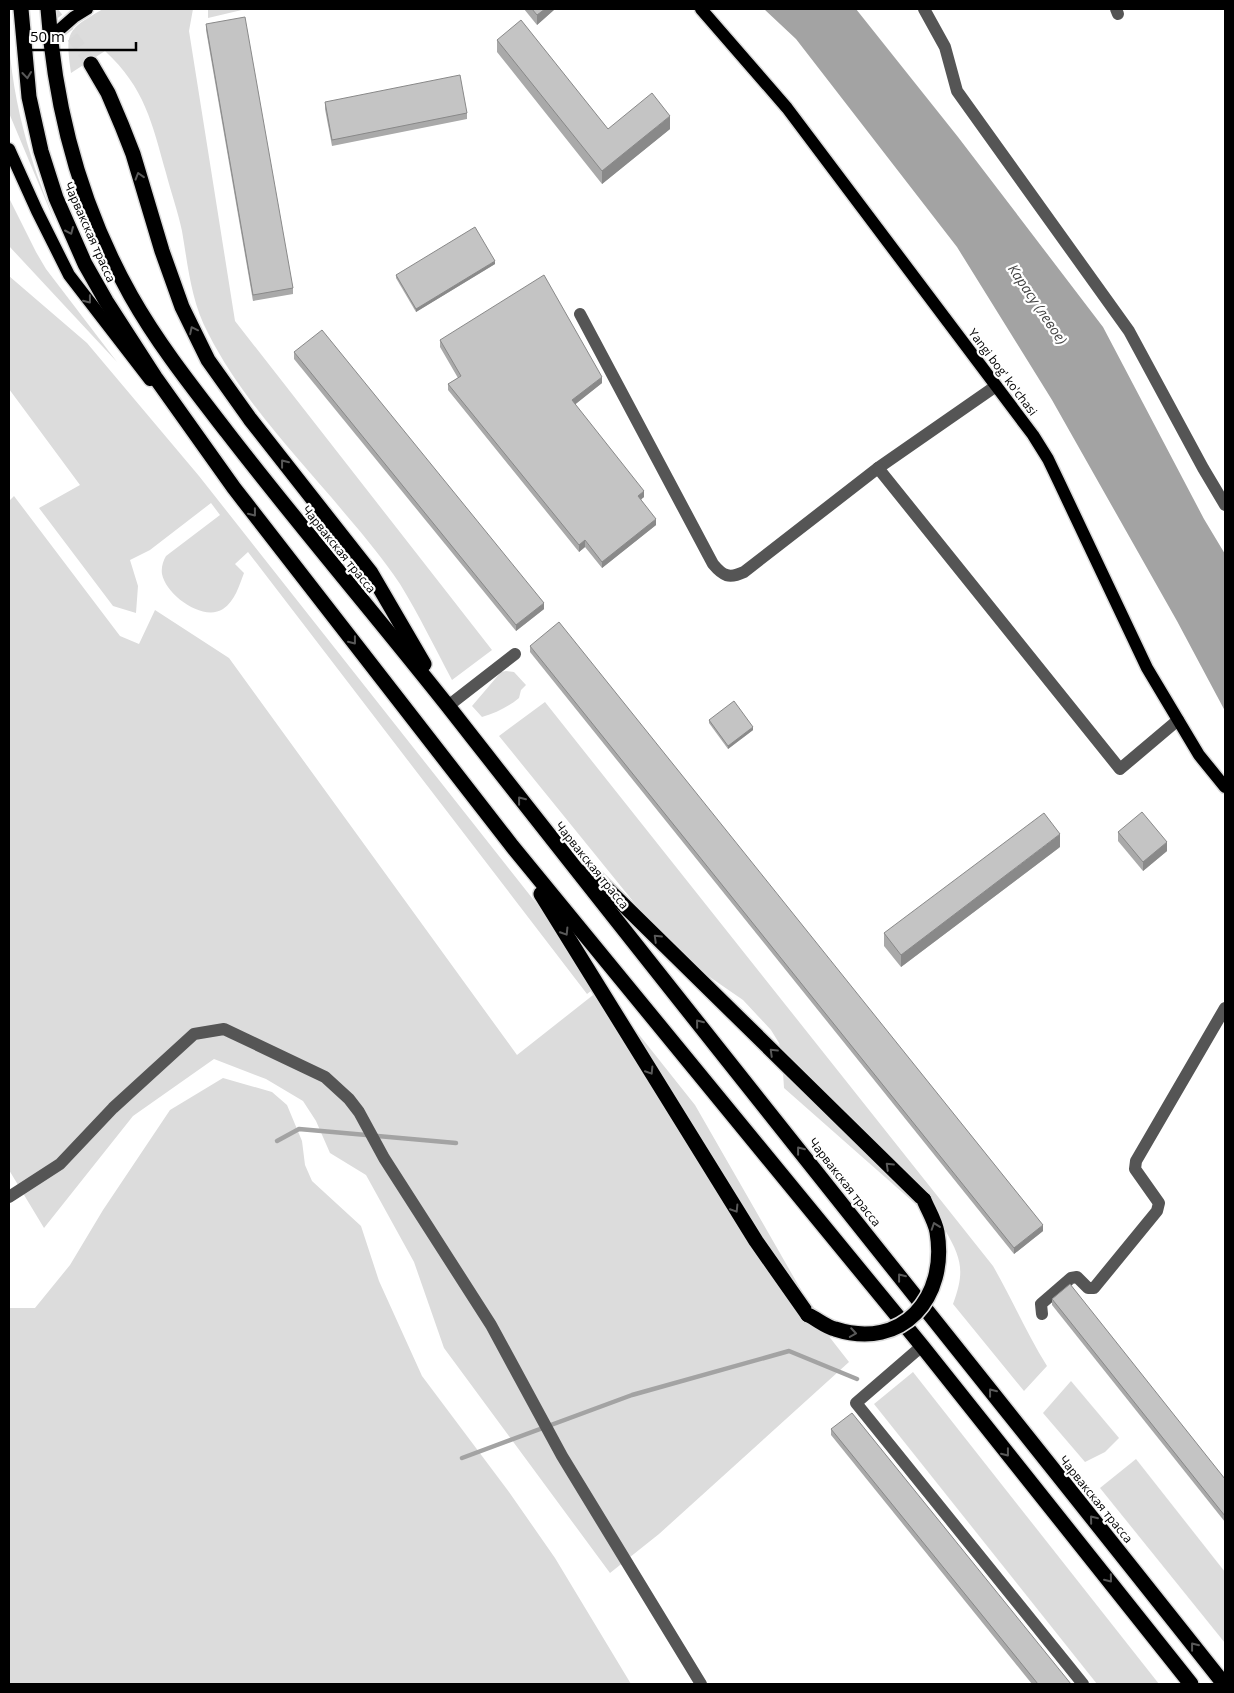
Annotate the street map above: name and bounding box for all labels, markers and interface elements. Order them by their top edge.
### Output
scale bar [22,20,136,52]
text: 50 m [30,26,65,46]
one-way arrow [21,71,32,79]
one-way arrow [135,173,145,181]
street label: Чарвакская трасса [60,179,120,285]
one-way arrow [64,226,75,235]
water label: Карасу (левое) [1004,260,1072,348]
one-way arrow [82,294,90,303]
street label: Yangi bog' ko'chasi [965,325,1041,419]
one-way arrow [188,326,199,335]
one-way arrow [282,460,290,469]
street label: Чарвакская трасса [298,502,380,596]
one-way arrow [248,507,256,516]
one-way arrow [347,636,356,645]
one-way arrow [519,797,527,806]
street label: Чарвакская трасса [551,818,633,912]
one-way arrow [558,927,568,936]
one-way arrow [654,935,663,944]
one-way arrow [696,1020,704,1029]
one-way arrow [770,1049,779,1058]
one-way arrow [643,1065,653,1074]
street label: Чарвакская трасса [805,1134,885,1230]
one-way arrow [797,1146,806,1156]
one-way arrow [886,1163,895,1172]
one-way arrow [729,1203,739,1212]
one-way arrow [930,1223,940,1231]
one-way arrow [898,1273,907,1283]
one-way arrow [849,1327,857,1337]
one-way arrow [989,1389,997,1398]
one-way arrow [1001,1447,1009,1456]
street label: Чарвакская трасса [1055,1452,1137,1546]
one-way arrow [1090,1516,1098,1525]
one-way arrow [1103,1574,1112,1583]
one-way arrow [1192,1643,1200,1652]

